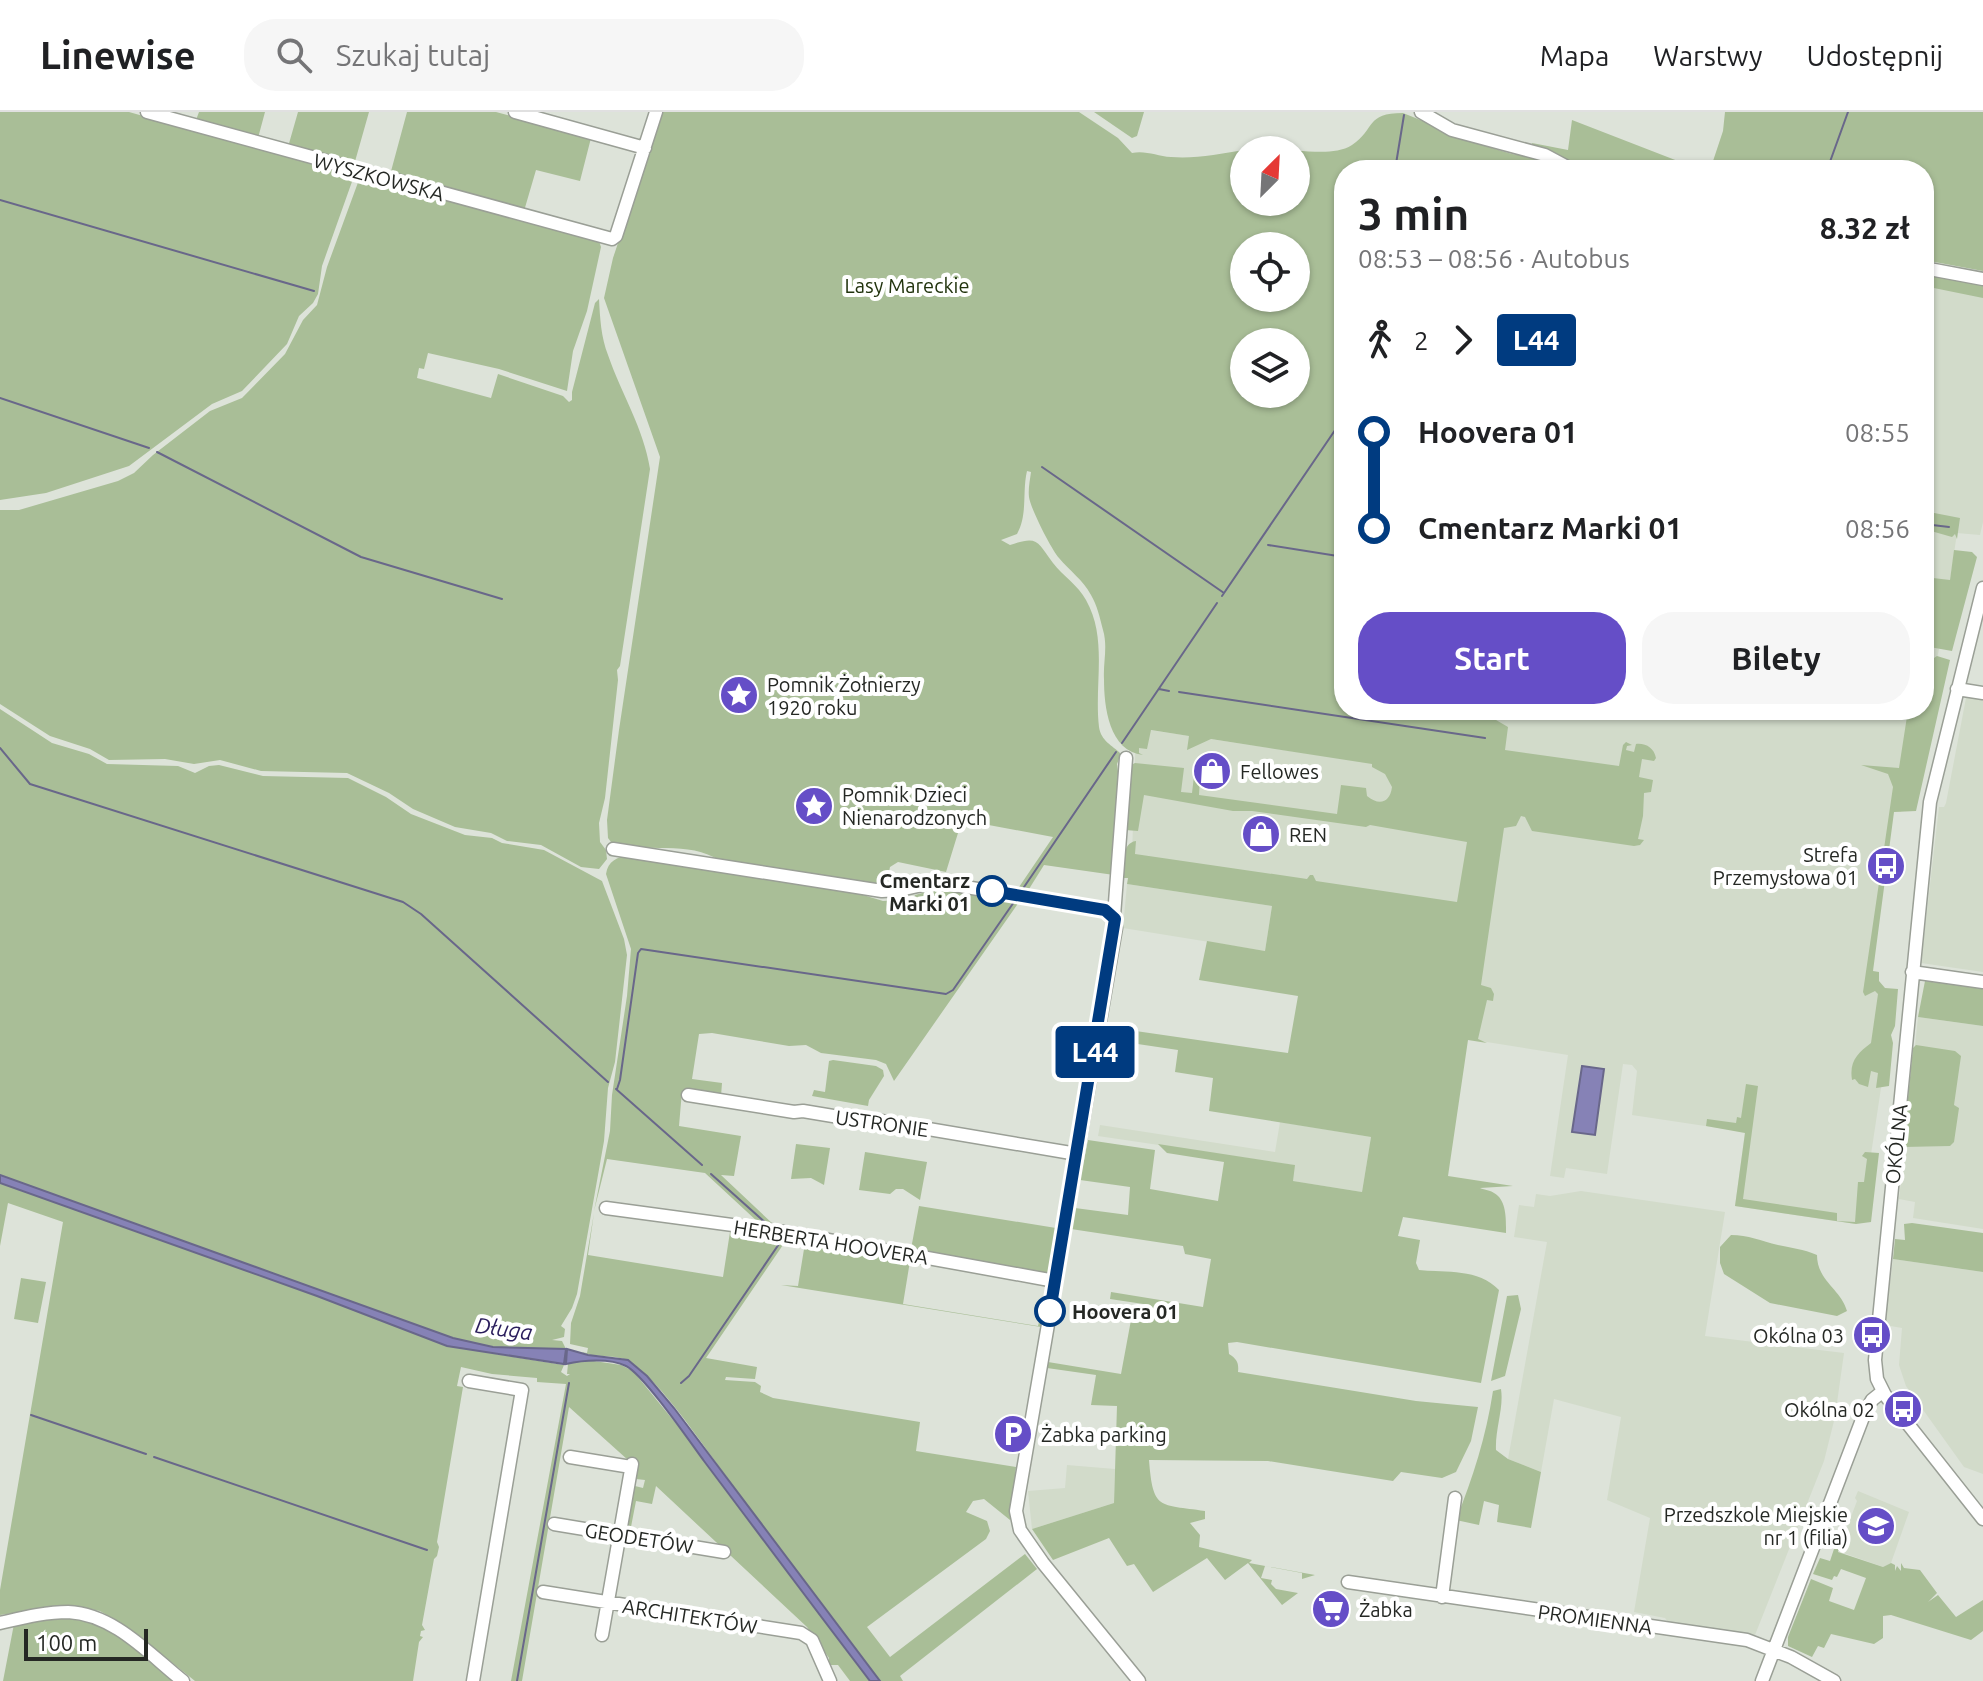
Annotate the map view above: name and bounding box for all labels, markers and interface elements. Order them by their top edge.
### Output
search box [244,19,804,91]
icon: search [272,33,316,77]
text: Linewise [40,34,196,76]
text: Szukaj tutaj [336,38,490,72]
text: Mapa [1540,40,1609,71]
text: Warstwy [1653,40,1763,71]
text: Udostępnij [1807,40,1943,71]
north arrow [1230,136,1310,216]
map controls [1230,136,1310,408]
street label: WYSZKOWSKA [311,149,447,205]
text: 3 min [1358,189,1469,238]
text: 8.32 zł [1820,211,1910,245]
button: locate [1230,232,1310,312]
text: 08:53 – 08:56 · Autobus [1358,244,1630,273]
park label: Lasy Mareckie [845,274,969,297]
icon: walk [1358,318,1402,362]
icon: forward [1441,318,1485,362]
text: L44 [1513,324,1560,355]
text: 2 [1414,326,1429,355]
button: layers [1230,328,1310,408]
text: Hoovera 01 [1418,415,1578,449]
text: 08:55 [1845,418,1910,447]
text: Cmentarz Marki 01 [1418,511,1682,545]
text: 08:56 [1845,514,1910,543]
button: Start [1358,612,1626,704]
button: Bilety [1642,612,1910,704]
place label: Pomnik Żołnierzy 1920 roku [767,673,921,719]
place icon: Pomnik Żołnierzy 1920 roku [718,674,760,716]
shop icon: Fellowes [1191,750,1233,792]
place label: Fellowes [1240,760,1319,783]
place label: Pomnik Dzieci Nienarodzonych [842,783,987,829]
place icon: Pomnik Dzieci Nienarodzonych [793,785,835,827]
shop icon: REN [1240,813,1282,855]
place label: REN [1289,823,1327,846]
place label: Strefa Przemysłowa 01 [1713,843,1858,889]
bus stop icon: Strefa Przemysłowa 01 [1865,845,1907,887]
place label: Cmentarz Marki 01 [879,869,970,915]
marker: Cmentarz Marki 01 [977,876,1007,906]
line badge: L44 [1049,1026,1141,1078]
text: L44 [1072,1036,1118,1067]
street label: OKÓLNA [1880,1103,1912,1185]
street label: USTRONIE [834,1105,930,1141]
street label: HERBERTA HOOVERA [732,1215,930,1269]
marker: Hoovera 01 [1035,1296,1065,1326]
place label: Hoovera 01 [1072,1300,1179,1323]
water label: Długa [474,1312,534,1344]
bus stop icon: Okólna 03 [1851,1314,1893,1356]
place label: Okólna 03 [1753,1324,1844,1347]
bus stop icon: Okólna 02 [1882,1388,1924,1430]
place label: Okólna 02 [1784,1398,1875,1421]
parking icon: Żabka parking [992,1413,1034,1455]
place label: Żabka parking [1041,1423,1167,1446]
place label: Przedszkole Miejskie nr 1 (filia) [1664,1503,1848,1549]
school or university icon: Przedszkole Miejskie nr 1 (filia) [1855,1505,1897,1547]
street label: GEODETÓW [583,1518,695,1558]
supermarket icon: Żabka [1310,1588,1352,1630]
street label: ARCHITEKTÓW [621,1594,759,1638]
place label: Żabka [1359,1598,1413,1621]
street label: PROMIENNA [1536,1600,1654,1638]
scale bar [24,1625,148,1661]
text: 100 m [36,1630,97,1655]

